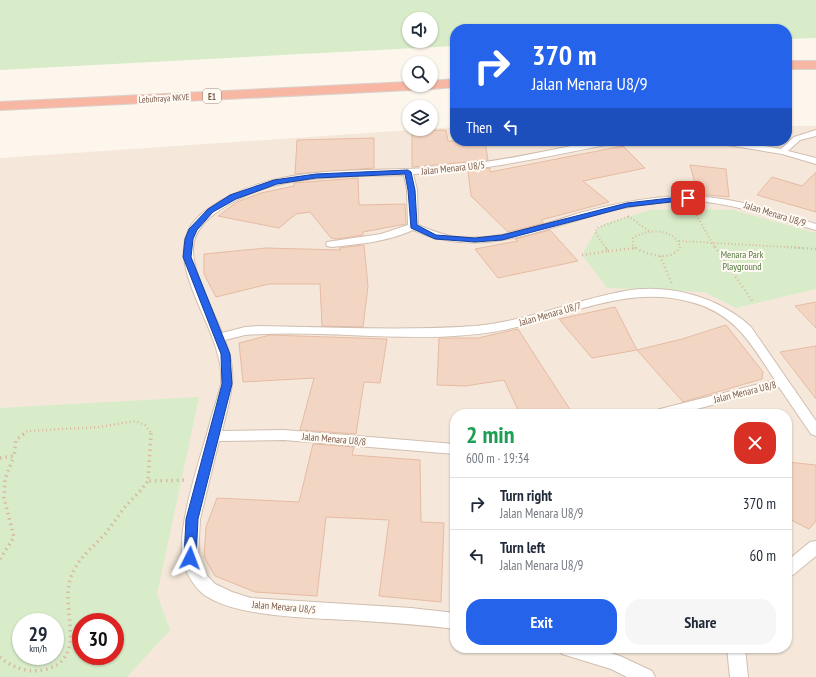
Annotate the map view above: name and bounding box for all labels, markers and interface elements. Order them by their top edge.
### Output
map controls [402,12,438,136]
button: sound [402,12,438,48]
text: 370 m [532,36,596,73]
icon: right [466,40,518,92]
button: search [402,56,438,92]
text: Jalan Menara U8/9 [532,72,648,95]
road number: E1 [203,89,221,103]
street label: Lebuhraya NKVE [138,91,190,105]
button: layers [402,100,438,136]
icon: left [500,116,522,138]
text: Then [466,118,492,137]
street label: Jalan Menara U8/5 [419,158,486,178]
pin [671,181,705,215]
icon: arrive [677,187,699,209]
street label: Jalan Menara U8/9 [741,198,808,230]
park label: Menara Park Playground [721,248,763,273]
street label: Jalan Menara U8/7 [516,299,583,329]
street label: Jalan Menara U8/8 [711,378,778,406]
text: 2 min [466,419,514,450]
button: close [734,422,776,464]
street label: Jalan Menara U8/8 [300,430,367,448]
text: 600 m · 19:34 [466,450,529,467]
text: Turn right [500,486,552,505]
icon: right [466,493,488,515]
text: 370 m [743,494,776,513]
text: Jalan Menara U8/9 [500,505,583,522]
position arrow [169,537,211,579]
text: Turn left [500,538,545,557]
icon: left [466,545,488,567]
text: 60 m [750,546,776,565]
text: Jalan Menara U8/9 [500,557,583,574]
street label: Jalan Menara U8/5 [250,598,317,616]
button: Exit [466,599,617,645]
button: Share [625,599,776,645]
speed limit sign: 30 [72,613,124,665]
text: 29 [28,621,48,647]
text: km/h [29,642,47,655]

